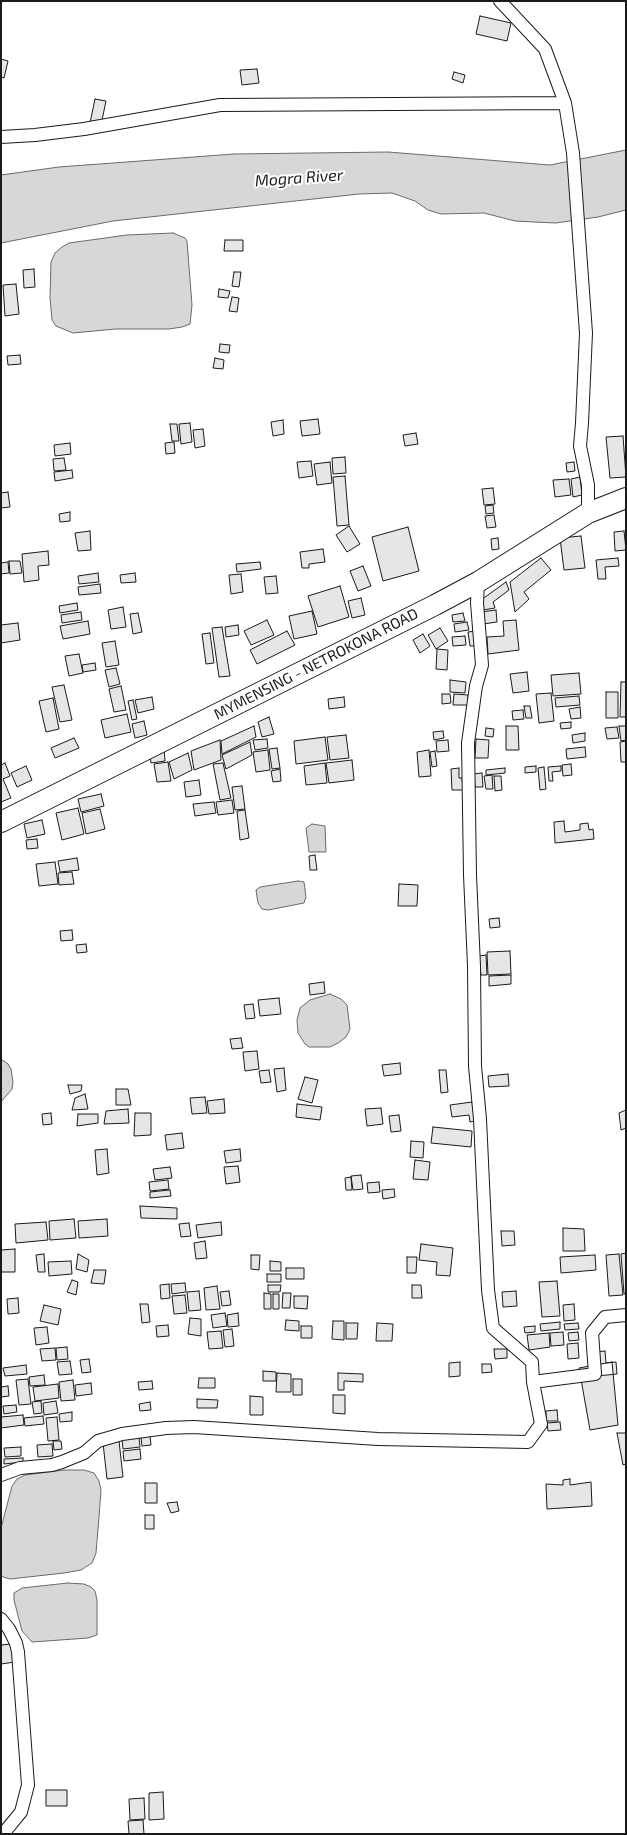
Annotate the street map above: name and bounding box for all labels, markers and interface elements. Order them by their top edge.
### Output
water label: Mogra River [254,165,344,191]
street label: MYMENSING - NETROKONA ROAD [211,605,421,723]

